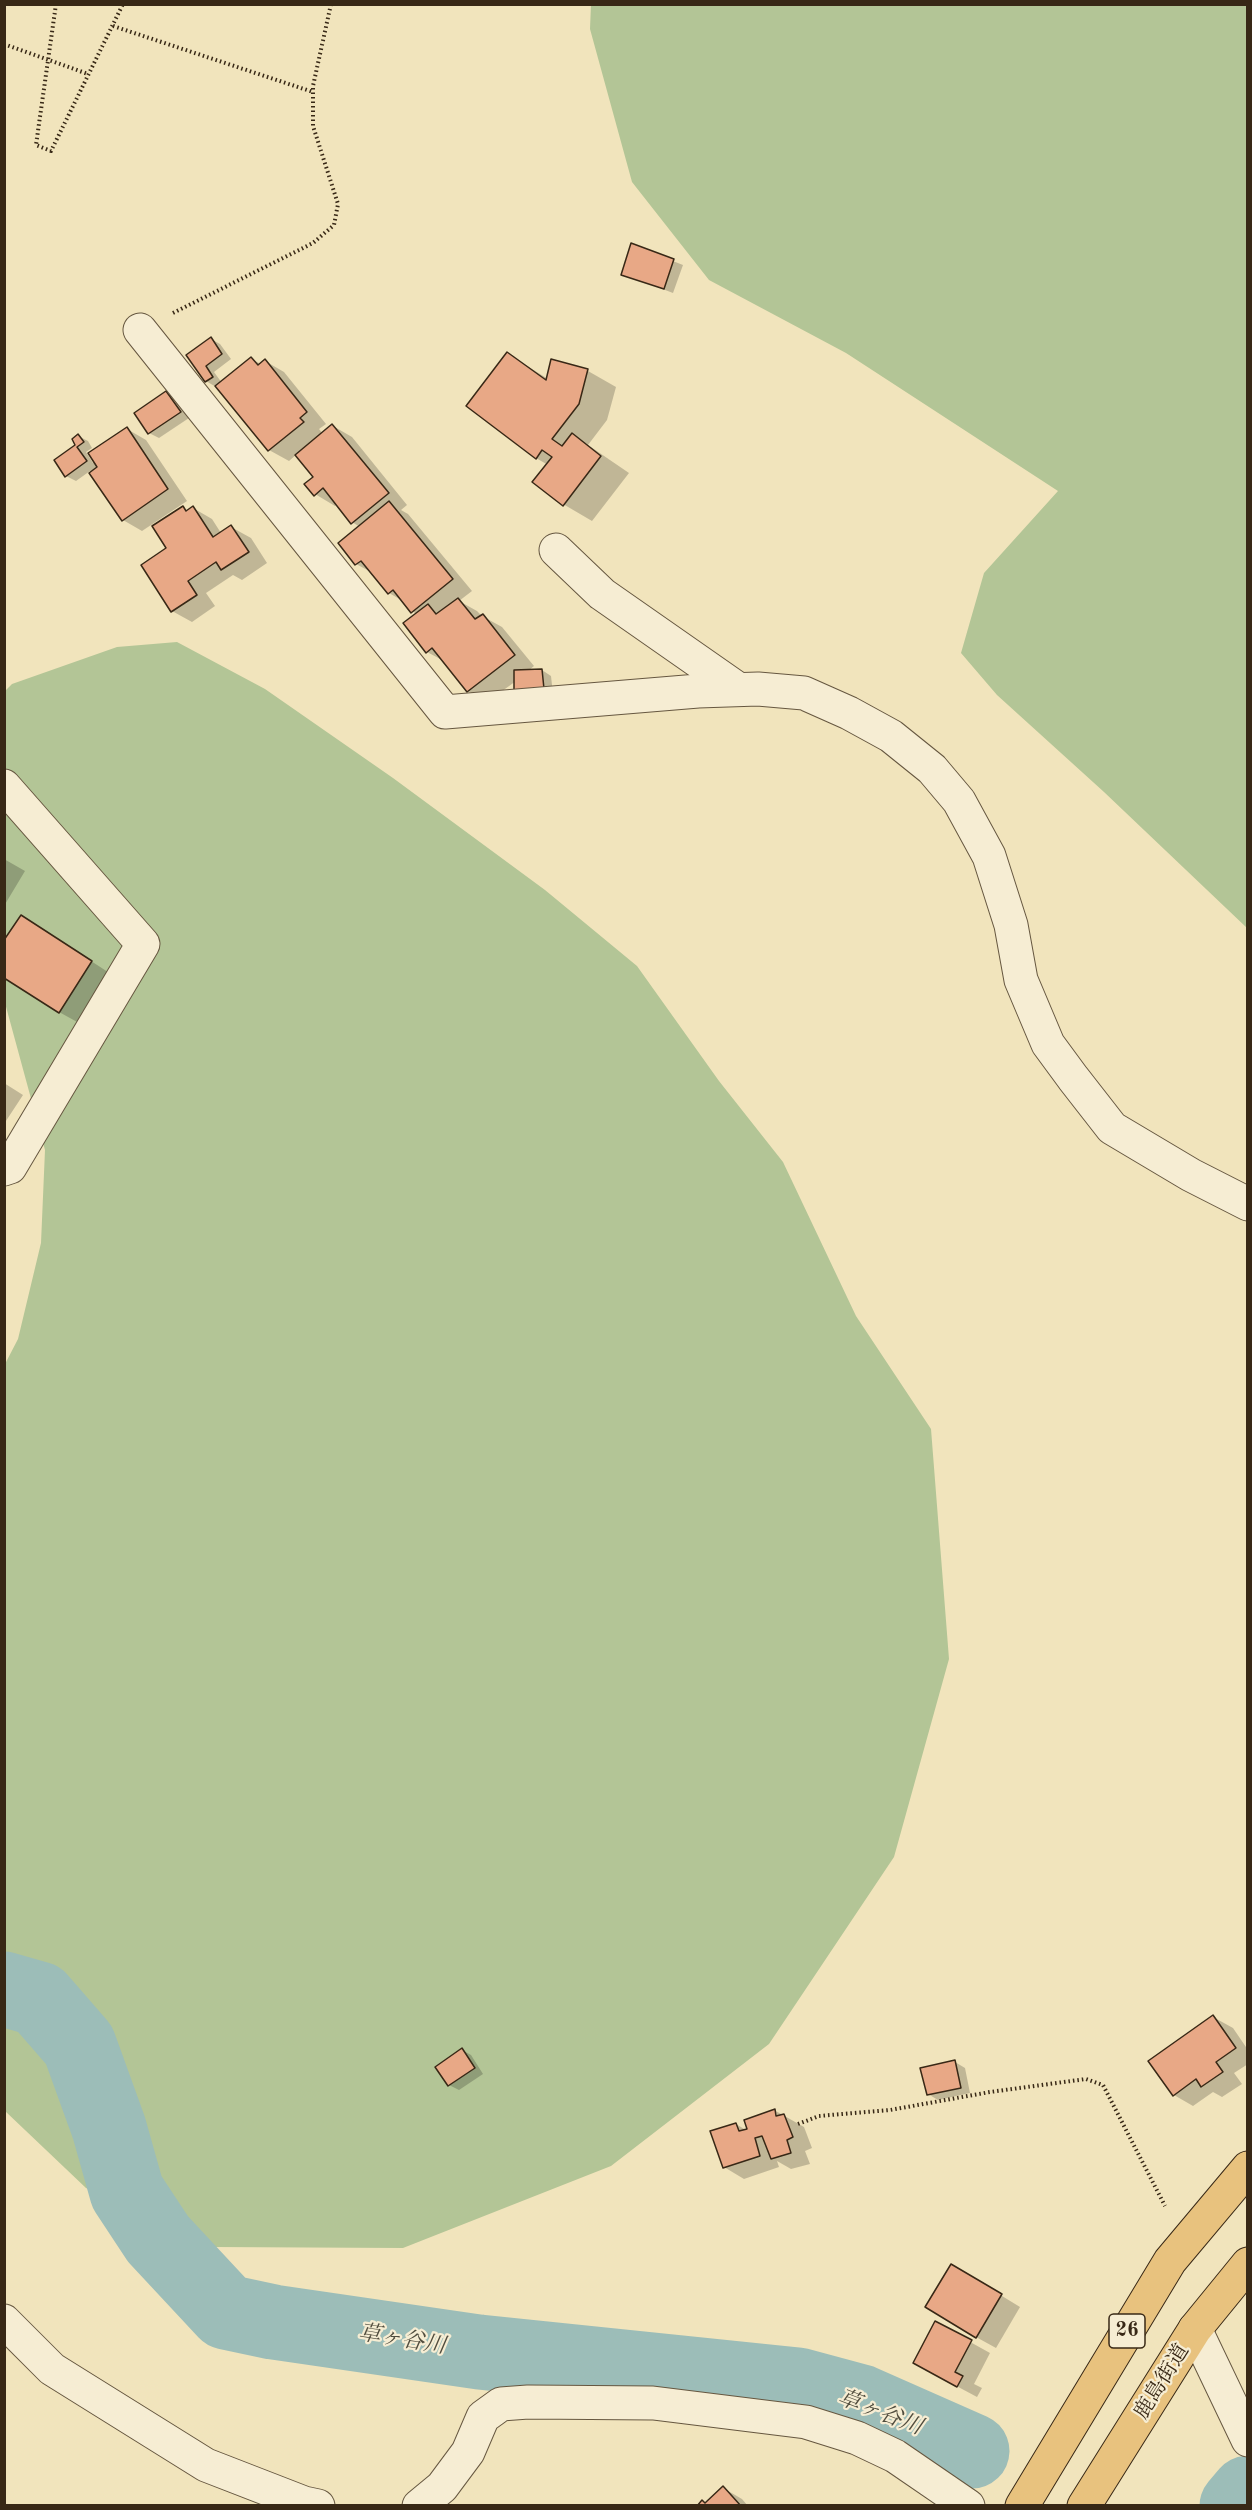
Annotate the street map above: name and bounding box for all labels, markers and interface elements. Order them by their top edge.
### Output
road number: 26 [1109,2314,1145,2348]
water label: 草ヶ谷川 [356,2320,448,2360]
street label: 鹿島街道 [1129,2340,1195,2424]
water label: 草ヶ谷川 [834,2385,926,2441]

